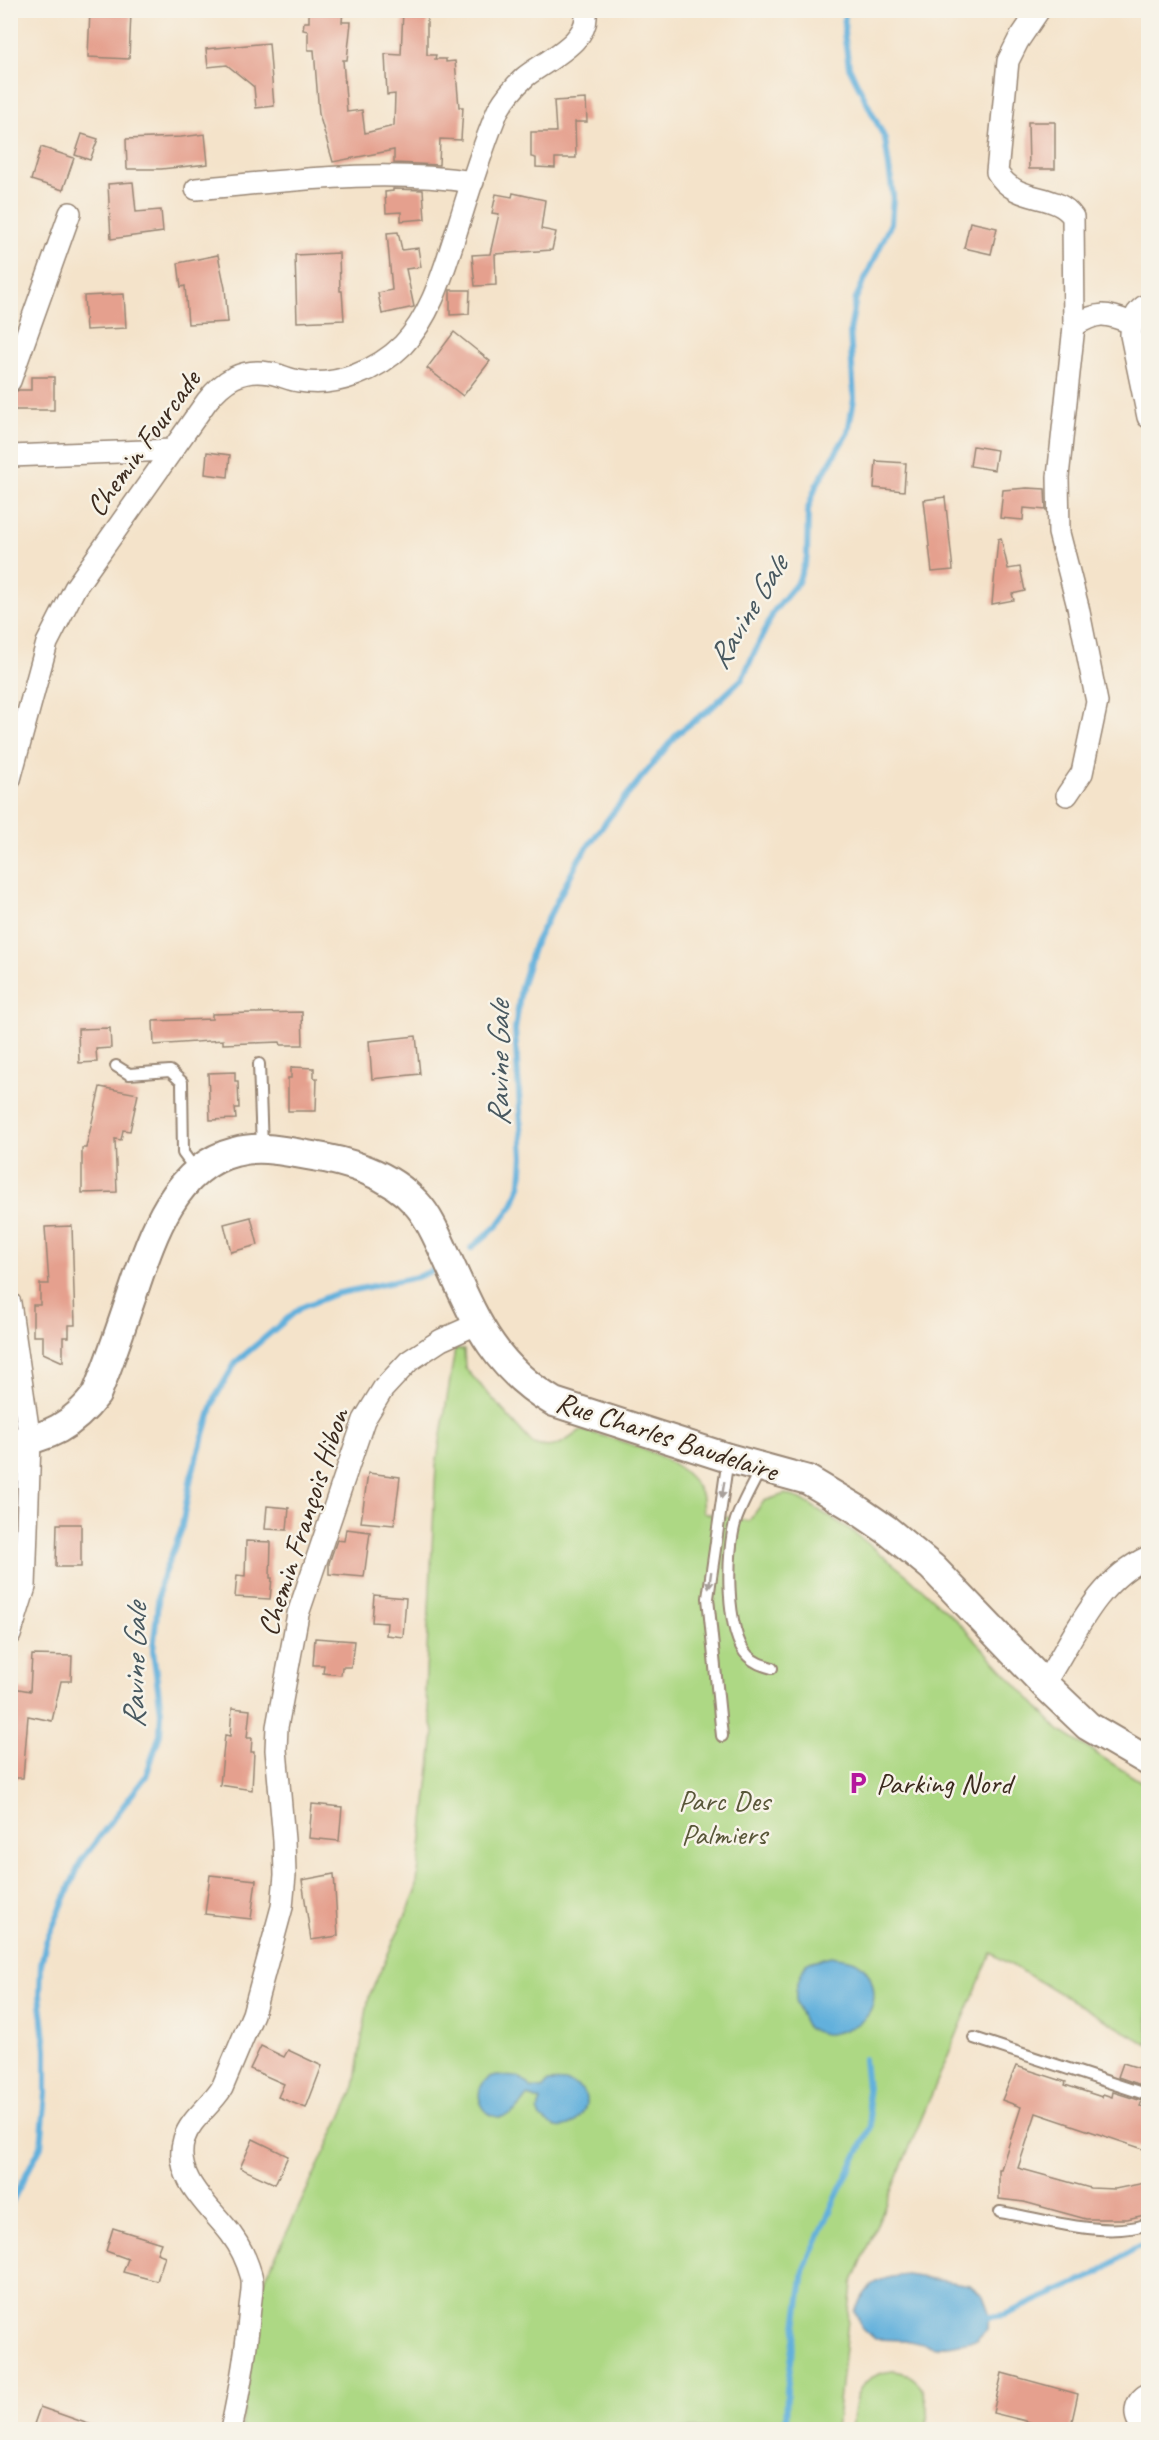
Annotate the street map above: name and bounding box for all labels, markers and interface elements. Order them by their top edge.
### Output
street label: Chemin Fourcade [77,360,210,524]
water label: Ravine Gale [698,544,799,676]
water label: Ravine Gale [478,997,519,1126]
street label: Rue Charles Baudelaire [551,1382,785,1490]
street label: Chemin François Hibon [248,1402,358,1640]
one-way arrow [718,1480,727,1499]
one-way arrow [706,1570,715,1589]
water label: Ravine Gale [113,1599,156,1729]
place label: Parking Nord [876,1764,1016,1802]
parking icon: Parking Nord [845,1770,871,1796]
park label: Parc Des Palmiers [678,1781,773,1853]

